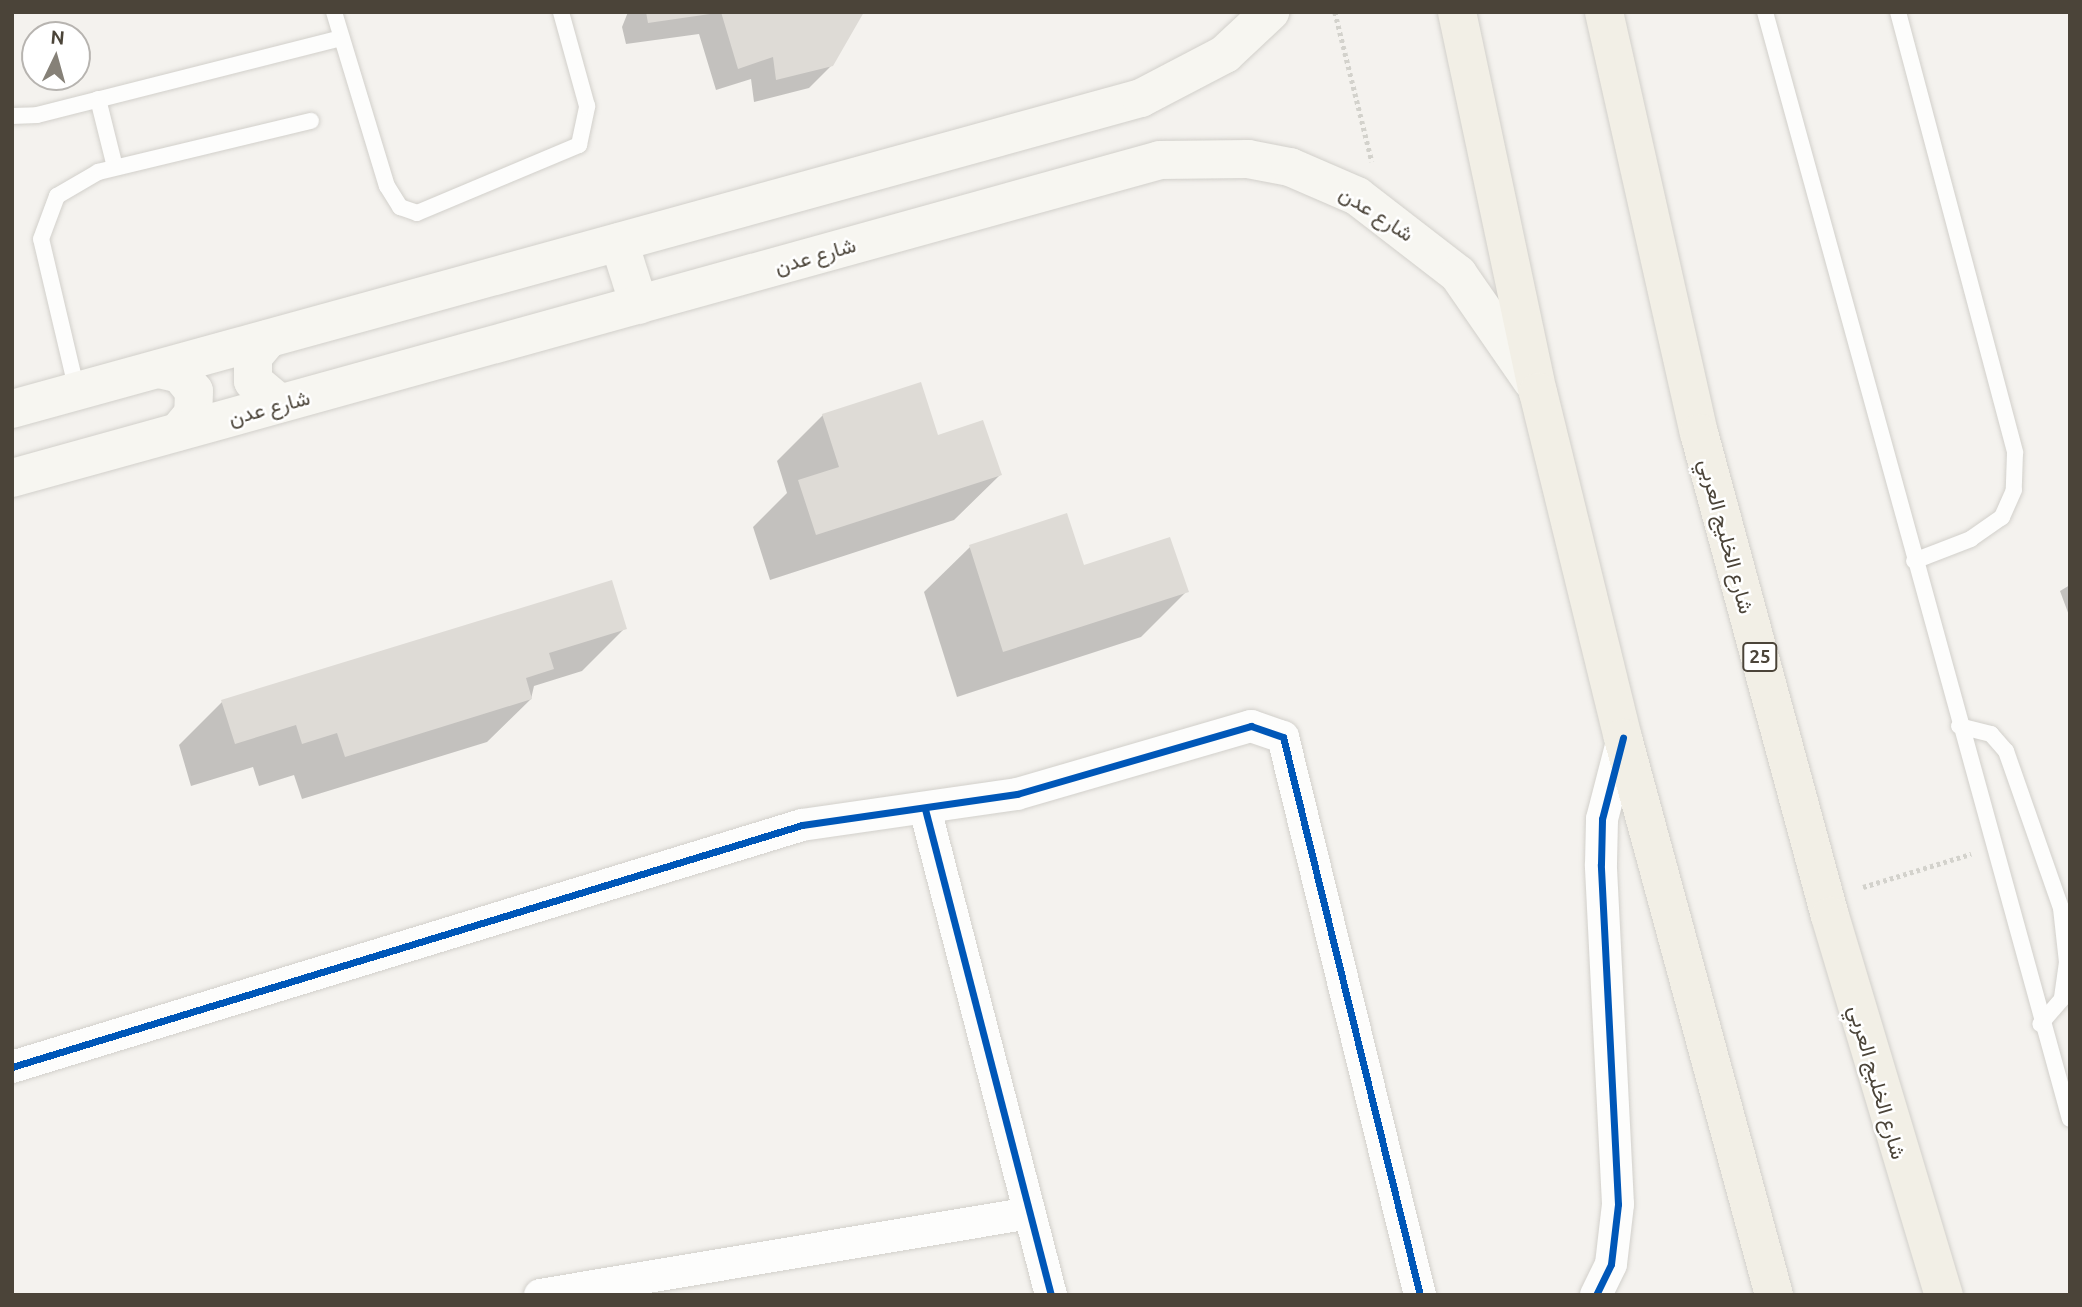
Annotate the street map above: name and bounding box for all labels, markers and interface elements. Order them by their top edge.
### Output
north arrow [21,21,91,91]
text: N [50,25,66,49]
street label: شارع عدن [1335,180,1419,246]
street label: شارع عدن [771,231,859,279]
street label: شارع عدن [225,384,313,430]
street label: شارع الخليج العربي [1694,456,1760,616]
road number: 25 [1741,642,1779,672]
street label: شارع الخليج العربي [1844,1002,1912,1162]

